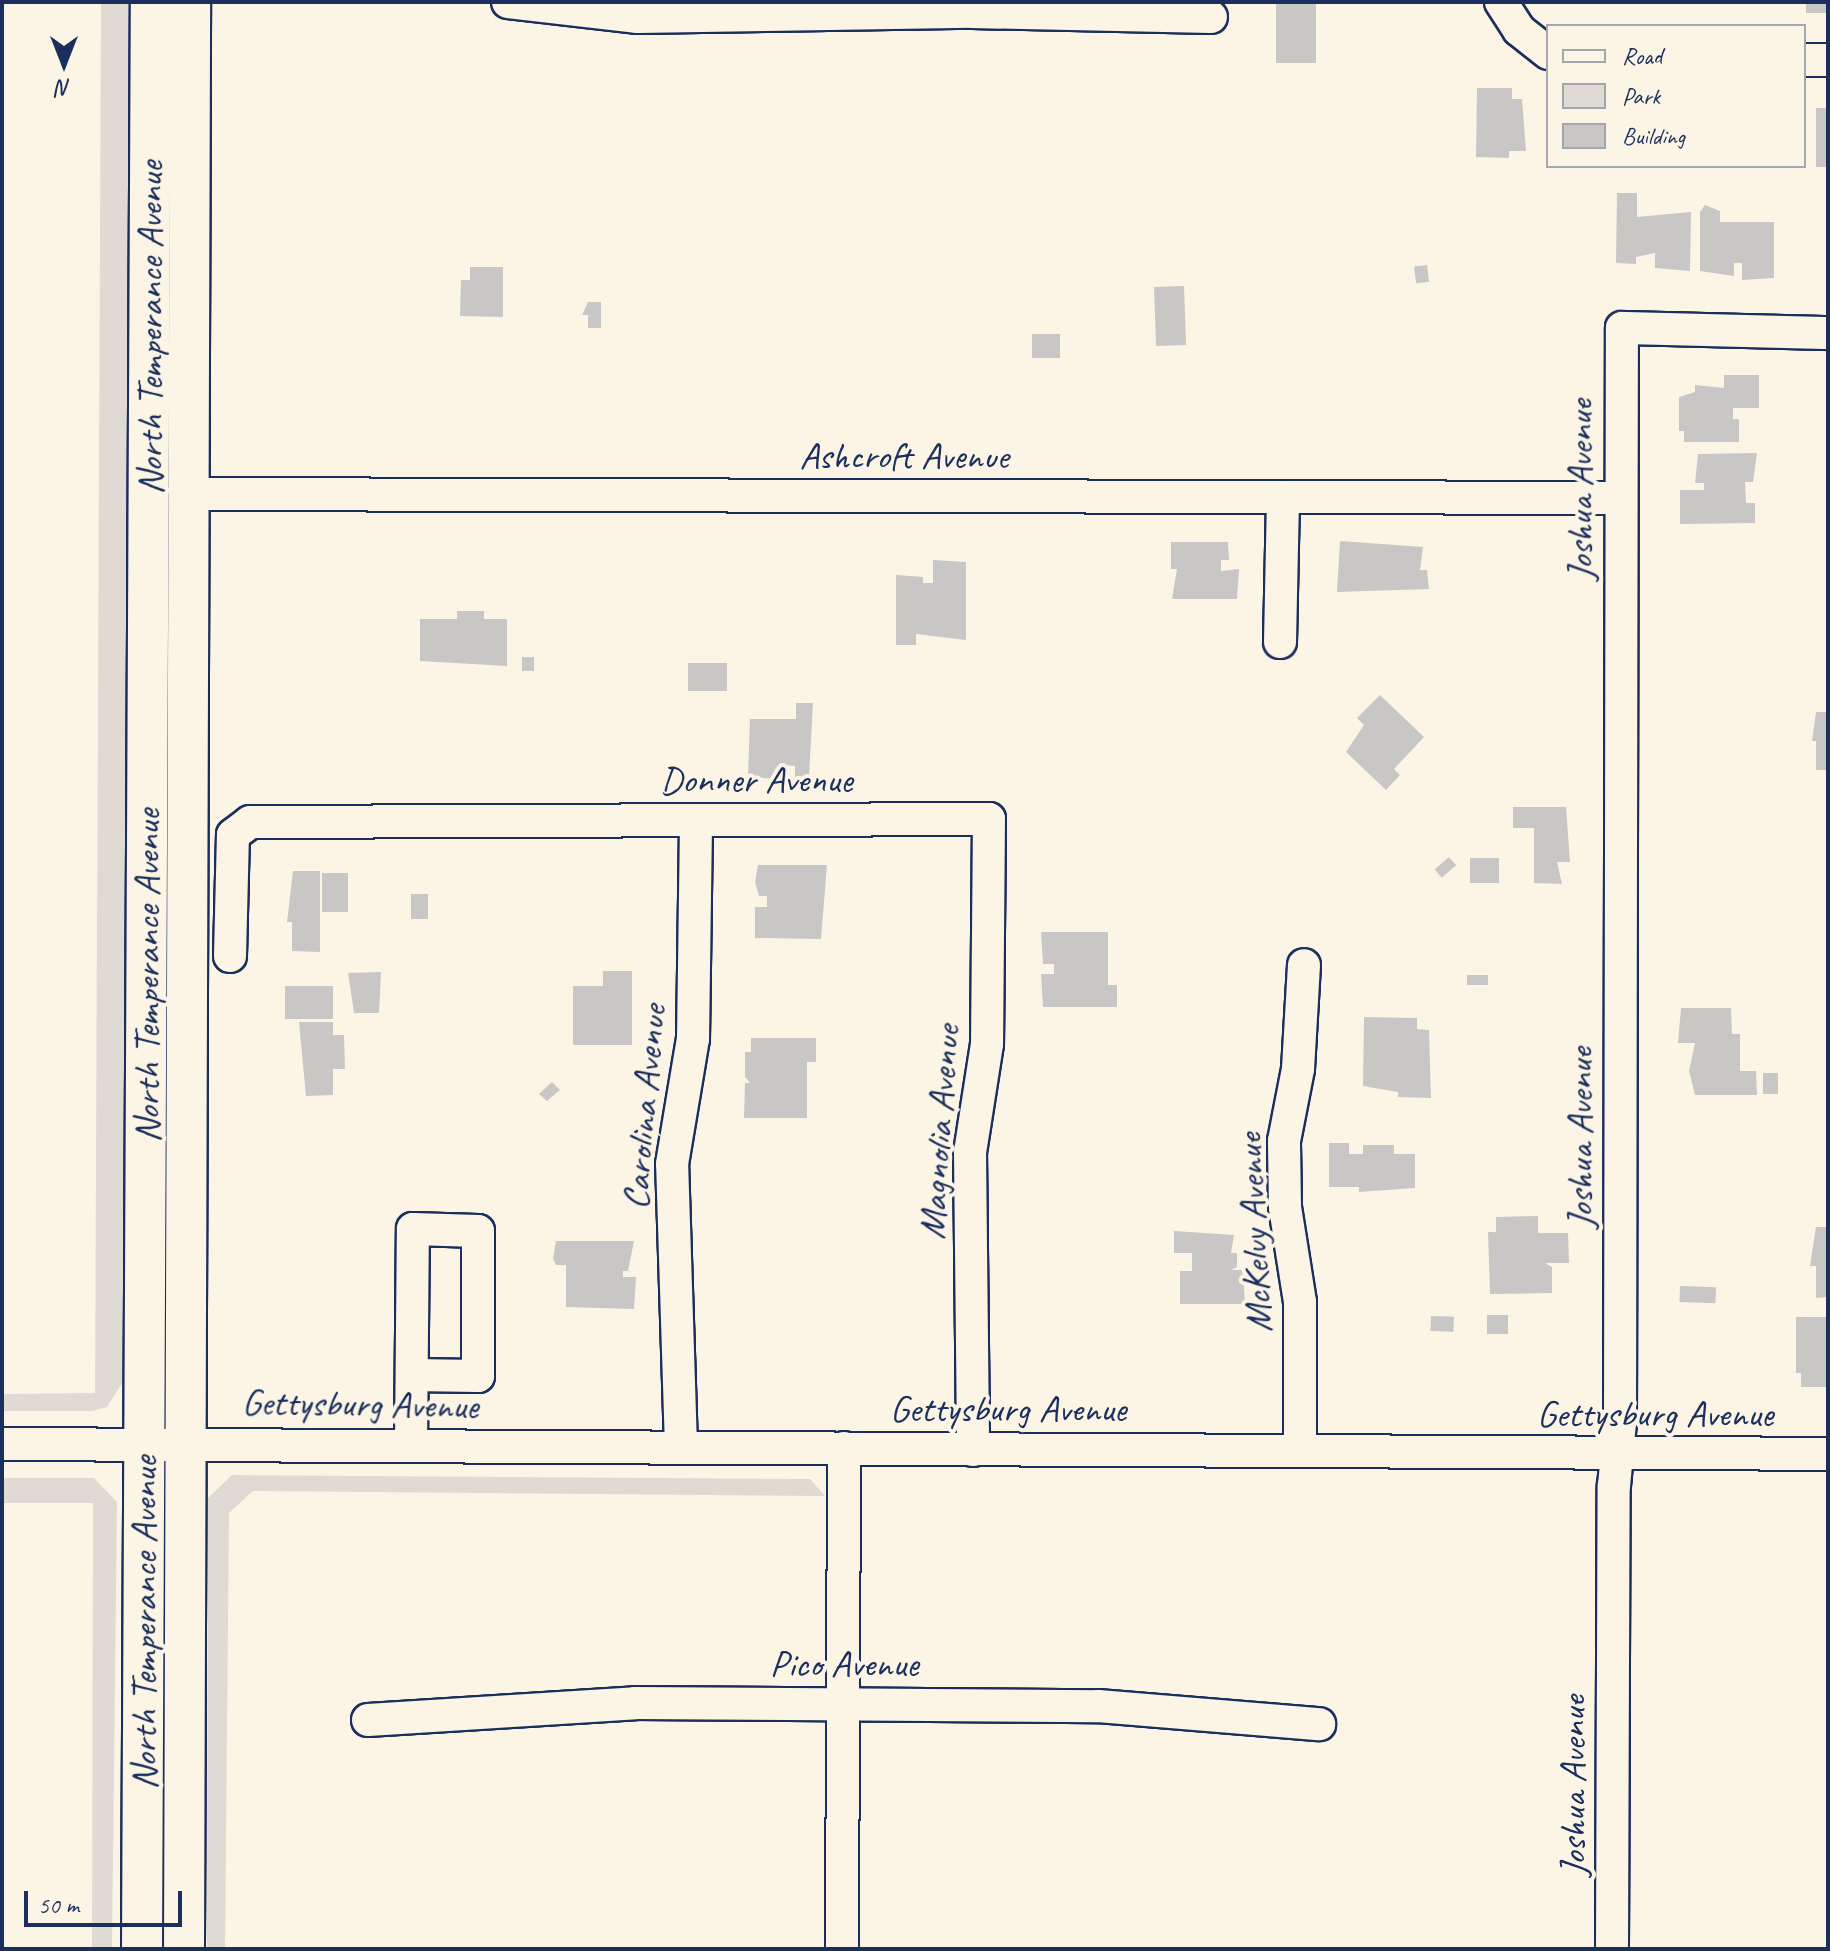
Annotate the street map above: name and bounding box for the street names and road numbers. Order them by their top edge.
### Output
street label: North Temperance Avenue [127,162,173,494]
street label: Joshua Avenue [1557,399,1603,581]
street label: Ashcroft Avenue [800,433,1008,479]
street label: Donner Avenue [660,757,852,803]
street label: North Temperance Avenue [124,810,170,1142]
street label: Carolina Avenue [612,1003,676,1211]
street label: Magnolia Avenue [909,1023,969,1241]
street label: Joshua Avenue [1557,1047,1603,1229]
street label: McKelvy Avenue [1226,1132,1282,1334]
street label: Gettysburg Avenue [242,1379,478,1429]
street label: Gettysburg Avenue [890,1386,1126,1432]
street label: Gettysburg Avenue [1537,1391,1773,1437]
street label: North Temperance Avenue [121,1457,167,1789]
street label: Pico Avenue [770,1641,918,1687]
street label: Joshua Avenue [1550,1695,1596,1877]

